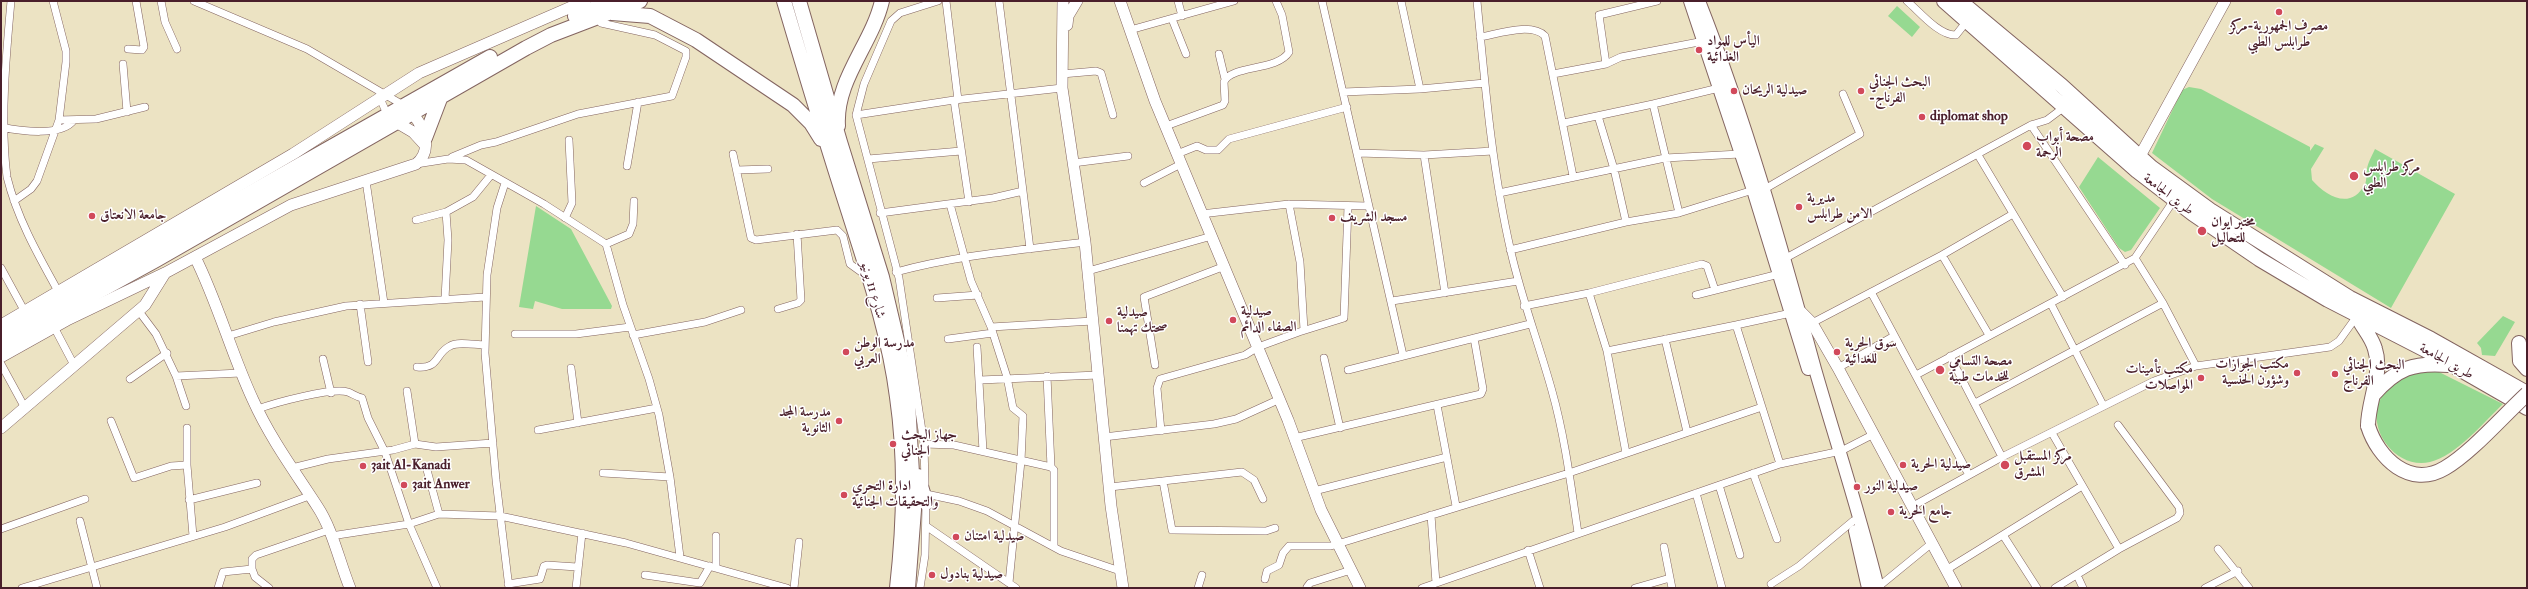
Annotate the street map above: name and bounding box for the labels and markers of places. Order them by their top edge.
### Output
marker: مصرف الجمهورية-مركز طرابلس الطبي [2274,7,2284,17]
place label: مصرف الجمهورية-مركز طرابلس الطبي [2230,19,2328,52]
place label: اليأس للمواد الغذائية [1707,34,1760,66]
marker: اليأس للمواد الغذائية [1694,45,1704,55]
place label: البحث الجنائي -الفرناج [1869,75,1931,108]
place label: صيدلية الريحان [1742,83,1807,99]
marker: صيدلية الريحان [1729,86,1739,96]
marker: البحث الجنائي -الفرناج [1856,86,1866,96]
place label: diplomat shop [1930,109,2008,125]
marker: diplomat shop [1917,112,1927,122]
place label: مصحة أبواب الرحمة [2036,130,2094,162]
marker: مصحة أبواب الرحمة [2021,140,2033,152]
place label: مركز طرابلس الطبي [2363,160,2420,192]
marker: مركز طرابلس الطبي [2348,170,2360,182]
place label: مديرية الامن طرابلس [1807,191,1872,224]
marker: مديرية الامن طرابلس [1794,202,1804,212]
place label: جامعة الانعتاق [100,208,167,224]
place label: مسجد الشريف [1340,210,1407,226]
marker: جامعة الانعتاق [87,211,97,221]
marker: مسجد الشريف [1327,213,1337,223]
place label: مختبر ايوان للتحاليل [2211,215,2255,248]
marker: مختبر ايوان للتحاليل [2196,225,2208,237]
place label: صيدلية الصفاء الدائم [1241,304,1297,336]
place label: صيدلية صحتك تهمنا [1117,305,1167,338]
marker: صيدلية الصفاء الدائم [1228,315,1238,325]
marker: صيدلية صحتك تهمنا [1104,316,1114,326]
place label: مدرسة الوطن العربي [854,336,915,368]
place label: سوق الحرية للغدائية [1845,336,1897,368]
marker: مدرسة الوطن العربي [841,347,851,357]
marker: سوق الحرية للغدائية [1832,347,1842,357]
place label: مصحة التسامي للخدمات طبية [1949,354,2012,386]
place label: مكتب الجوازات وشؤون الحنسية [2215,357,2289,390]
place label: البحث الجنائي الفرناج [2343,358,2405,390]
place label: مكتب تأمينات المواصلات [2125,362,2193,394]
marker: مصحة التسامي للخدمات طبية [1934,364,1946,376]
marker: مكتب الجوازات وشؤون الحنسية [2292,368,2302,378]
marker: البحث الجنائي الفرناج [2330,369,2340,379]
marker: مكتب تأمينات المواصلات [2196,373,2206,383]
place label: مدرسة المجد الثانوية [779,405,831,438]
marker: مدرسة المجد الثانوية [834,416,844,426]
place label: جهاز البحث الجنائي [901,428,957,460]
marker: جهاز البحث الجنائي [888,439,898,449]
place label: مركز المستقبل المشرق [2014,449,2072,482]
place label: صيدلية الحرية [1911,457,1971,473]
place label: 3ait Al-Kanadi [371,458,451,474]
marker: مركز المستقبل المشرق [1999,459,2011,471]
marker: صيدلية الحرية [1898,460,1908,470]
marker: 3ait Al-Kanadi [358,461,368,471]
place label: 3ait Anwer [412,477,470,493]
place label: ادارة التحري والتحقيقات الجنائية [852,479,939,512]
place label: صيدلية النور [1865,479,1918,495]
marker: 3ait Anwer [399,480,409,490]
marker: صيدلية النور [1852,482,1862,492]
marker: ادارة التحري والتحقيقات الجنائية [839,490,849,500]
place label: جامع الحرية [1899,504,1952,520]
marker: جامع الحرية [1886,507,1896,517]
place label: صيدلية امتنان [964,529,1024,545]
marker: صيدلية امتنان [951,532,961,542]
place label: صيدلية بنادول [940,567,1003,583]
marker: صيدلية بنادول [927,570,937,580]

